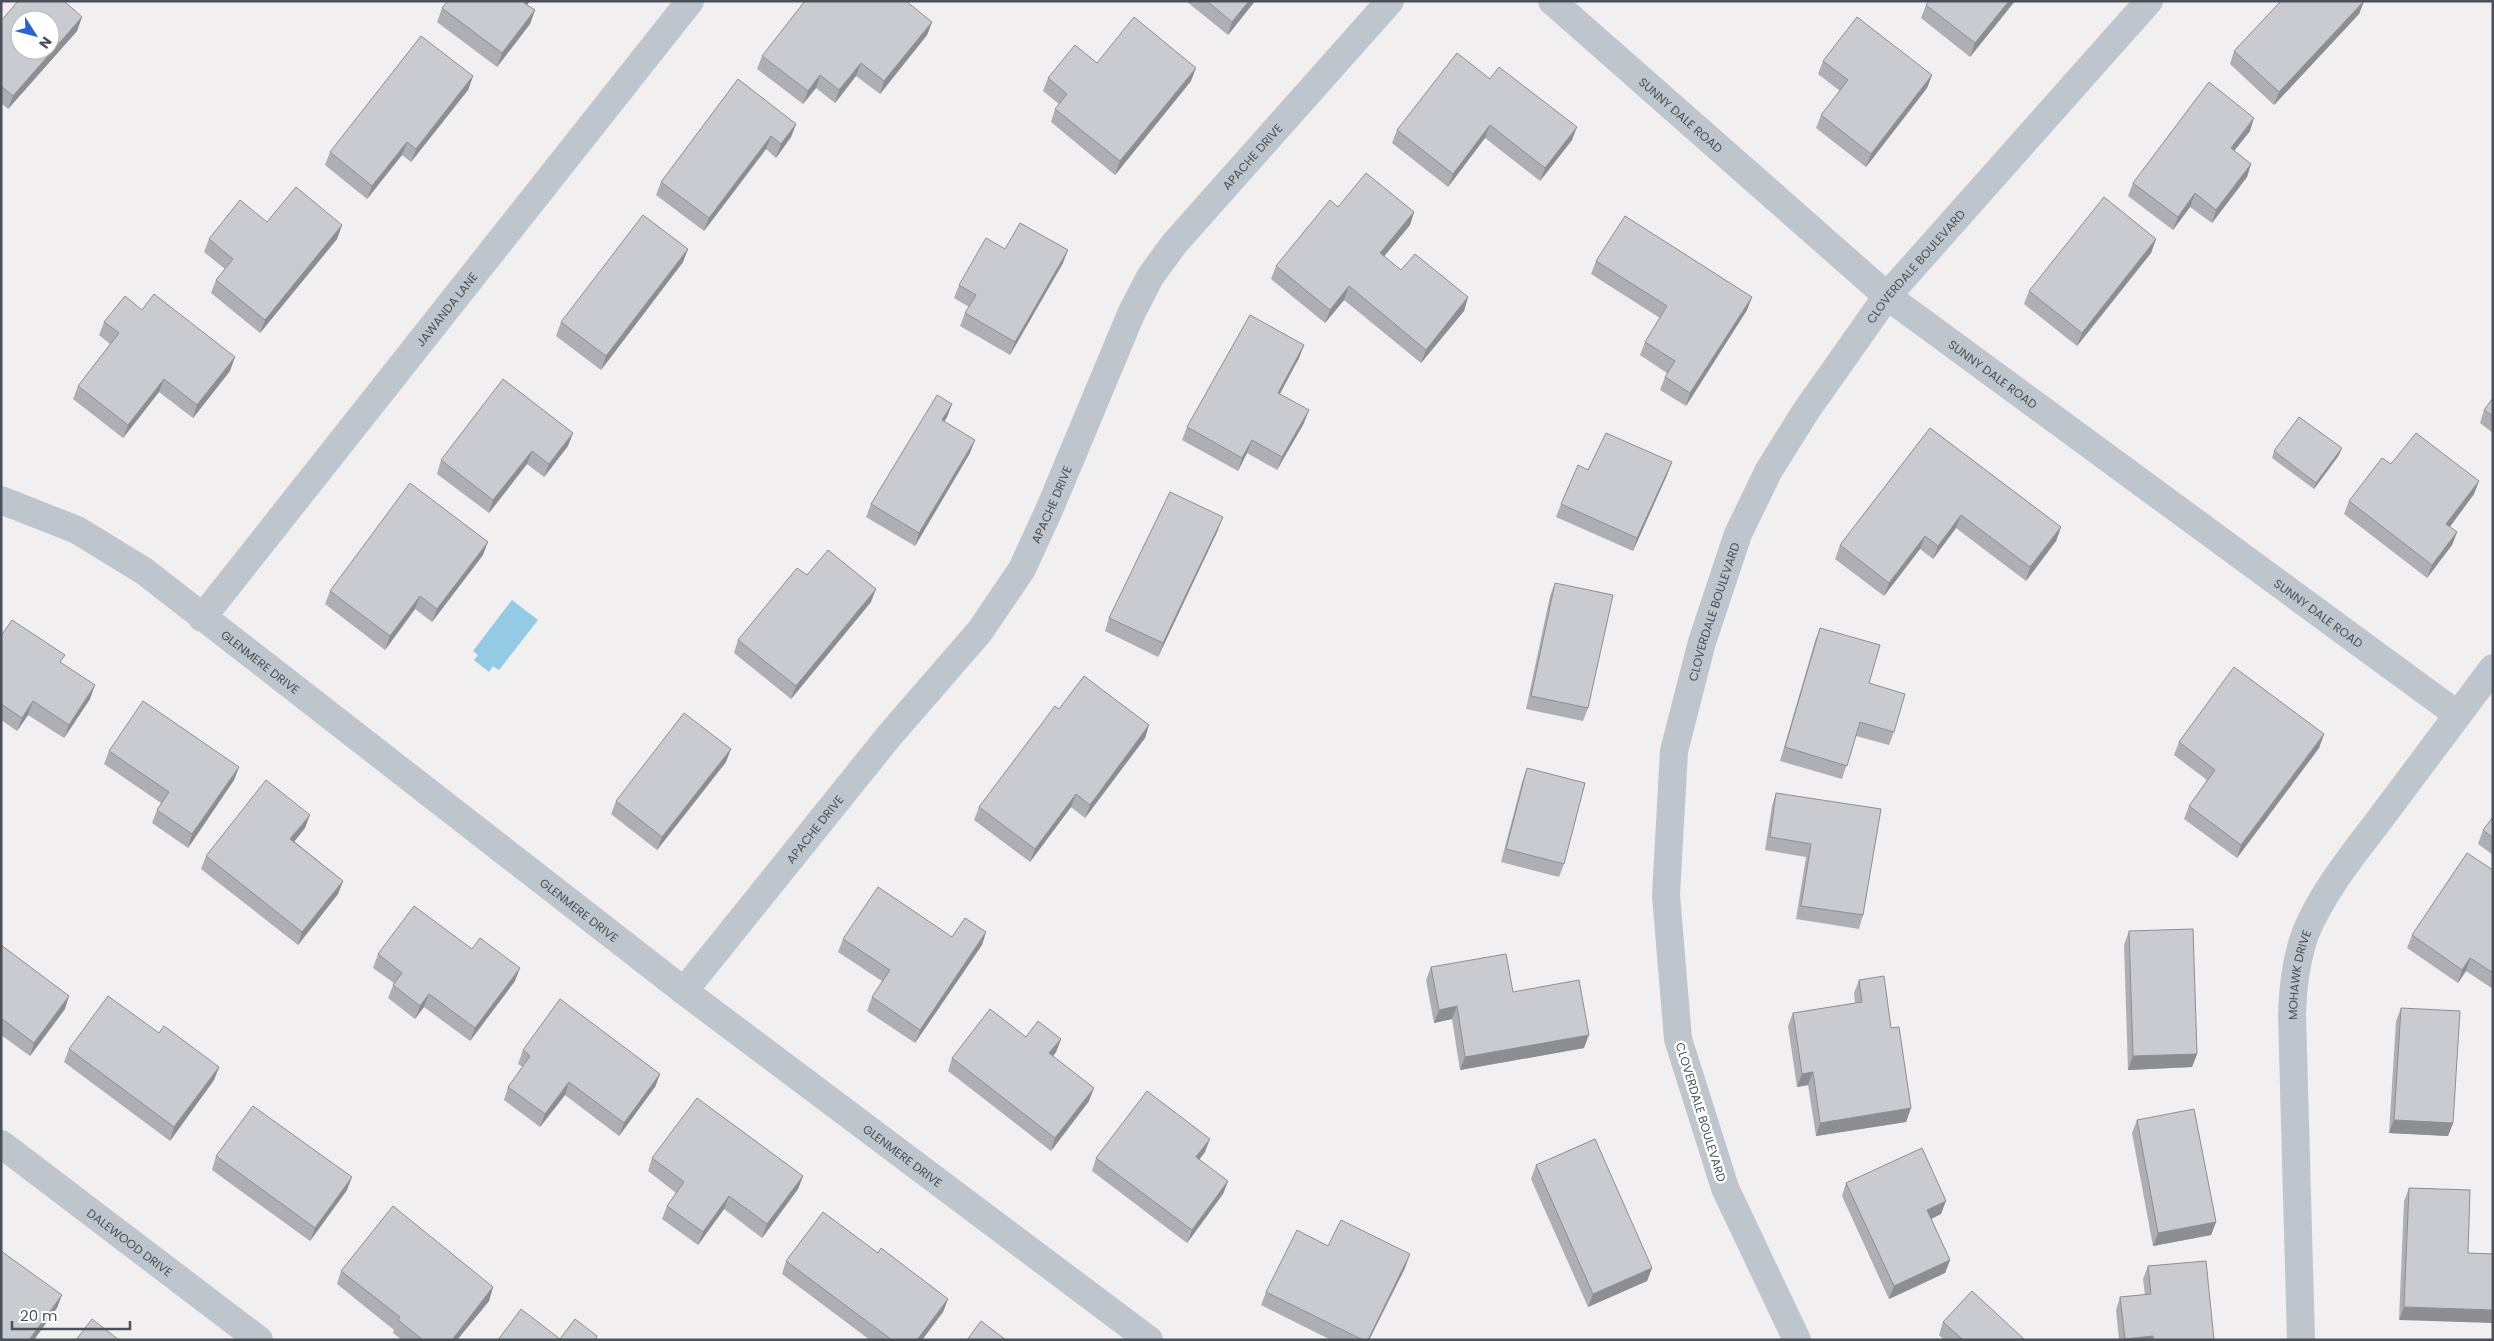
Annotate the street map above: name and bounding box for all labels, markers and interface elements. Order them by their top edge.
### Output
north arrow [10,10,60,60]
text: N [34,33,57,53]
street label: SUNNY DALE ROAD [1635,73,1727,156]
street label: APACHE DRIVE [1218,120,1286,193]
street label: CLOVERDALE BOULEVARD [1862,206,1969,327]
street label: JAWANDA LANE [412,268,481,350]
street label: SUNNY DALE ROAD [1945,335,2041,412]
street label: APACHE DRIVE [1027,463,1075,546]
street label: CLOVERDALE BOULEVARD [1684,540,1743,683]
street label: SUNNY DALE ROAD [2271,574,2367,651]
street label: GLENMERE DRIVE [218,626,303,698]
street label: APACHE DRIVE [782,791,847,867]
street label: GLENMERE DRIVE [537,874,622,946]
street label: MOHAWK DRIVE [2283,927,2315,1020]
street label: CLOVERDALE BOULEVARD [1672,1040,1730,1184]
street label: GLENMERE DRIVE [860,1120,946,1191]
street label: DALEWOOD DRIVE [84,1204,176,1280]
scale bar [12,1298,130,1330]
text: 20 m [20,1305,58,1326]

